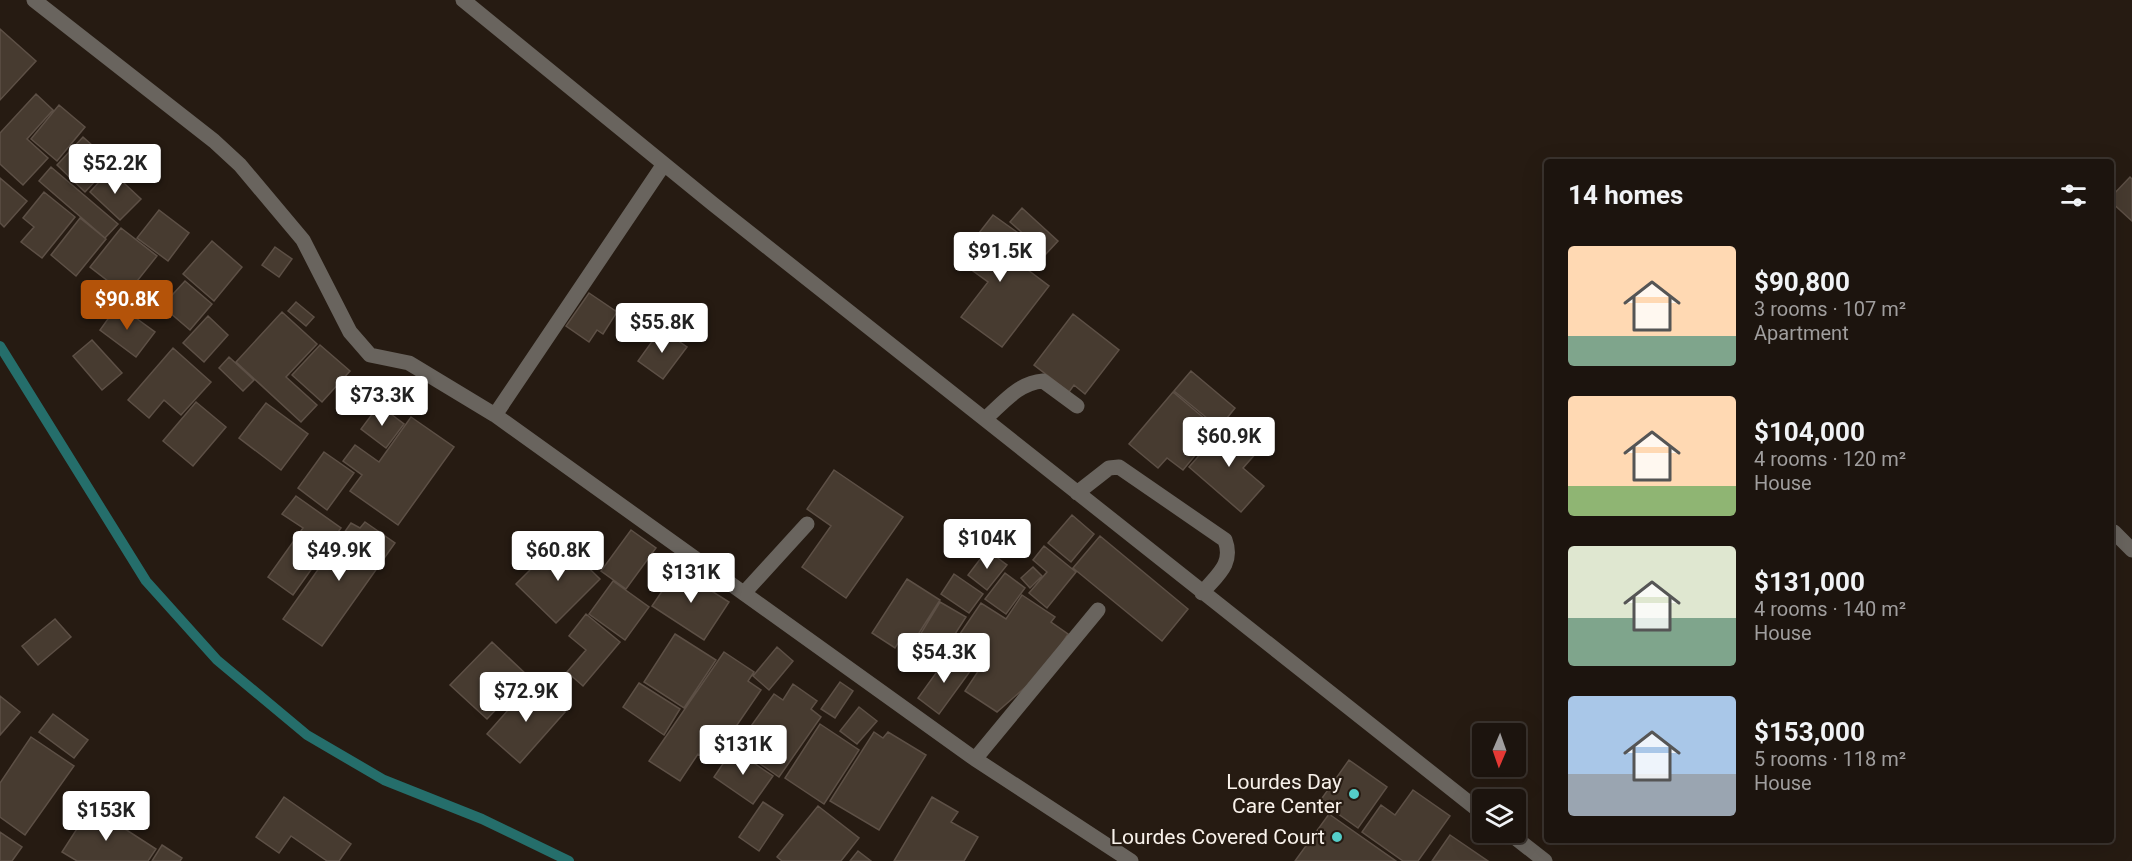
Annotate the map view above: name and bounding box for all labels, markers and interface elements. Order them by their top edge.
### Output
pin: $52.2K [66,144,164,195]
text: $52.2K [83,151,147,175]
icon: filters [2057,179,2090,212]
text: 14 homes [1568,180,1683,210]
pin: $91.5K [951,232,1049,283]
text: $91.5K [968,239,1032,263]
text: $90,800 [1754,267,1850,297]
icon: home [1616,270,1688,342]
pin: $90.8K [78,280,176,331]
text: $90.8K [95,287,159,311]
text: 3 rooms · 107 m² [1754,297,1906,321]
pin: $55.8K [613,303,711,354]
text: $55.8K [630,310,694,334]
text: Apartment [1754,321,1849,345]
pin: $73.3K [333,376,431,427]
text: $73.3K [350,383,414,407]
pin: $60.9K [1180,417,1278,468]
text: $104,000 [1754,417,1865,447]
icon: home [1616,420,1688,492]
text: $60.9K [1197,424,1261,448]
text: 4 rooms · 120 m² [1754,447,1906,471]
text: House [1754,471,1812,495]
pin: $104K [945,519,1029,570]
text: $104K [958,526,1016,550]
pin: $49.9K [290,531,388,582]
pin: $60.8K [509,531,607,582]
text: $49.9K [307,538,371,562]
text: $60.8K [526,538,590,562]
pin: $131K [649,553,733,604]
text: $131K [662,560,720,584]
text: $131,000 [1754,567,1865,597]
icon: home [1616,570,1688,642]
text: 4 rooms · 140 m² [1754,597,1906,621]
text: House [1754,621,1812,645]
pin: $54.3K [895,633,993,684]
text: $54.3K [912,640,976,664]
pin: $72.9K [477,672,575,723]
text: $72.9K [494,679,558,703]
text: $153,000 [1754,717,1865,747]
icon: home [1616,720,1688,792]
north arrow [1472,723,1526,777]
map controls [1472,723,1526,843]
pin: $131K [701,725,785,776]
text: $131K [714,732,772,756]
text: 5 rooms · 118 m² [1754,747,1906,771]
place label: Lourdes Day Care Center [1226,770,1342,818]
text: House [1754,771,1812,795]
marker: Lourdes Day Care Center [1347,787,1361,801]
button: layers [1472,789,1526,843]
pin: $153K [64,791,148,842]
text: $153K [77,798,135,822]
place label: Lourdes Covered Court [1111,825,1325,849]
marker: Lourdes Covered Court [1330,830,1344,844]

